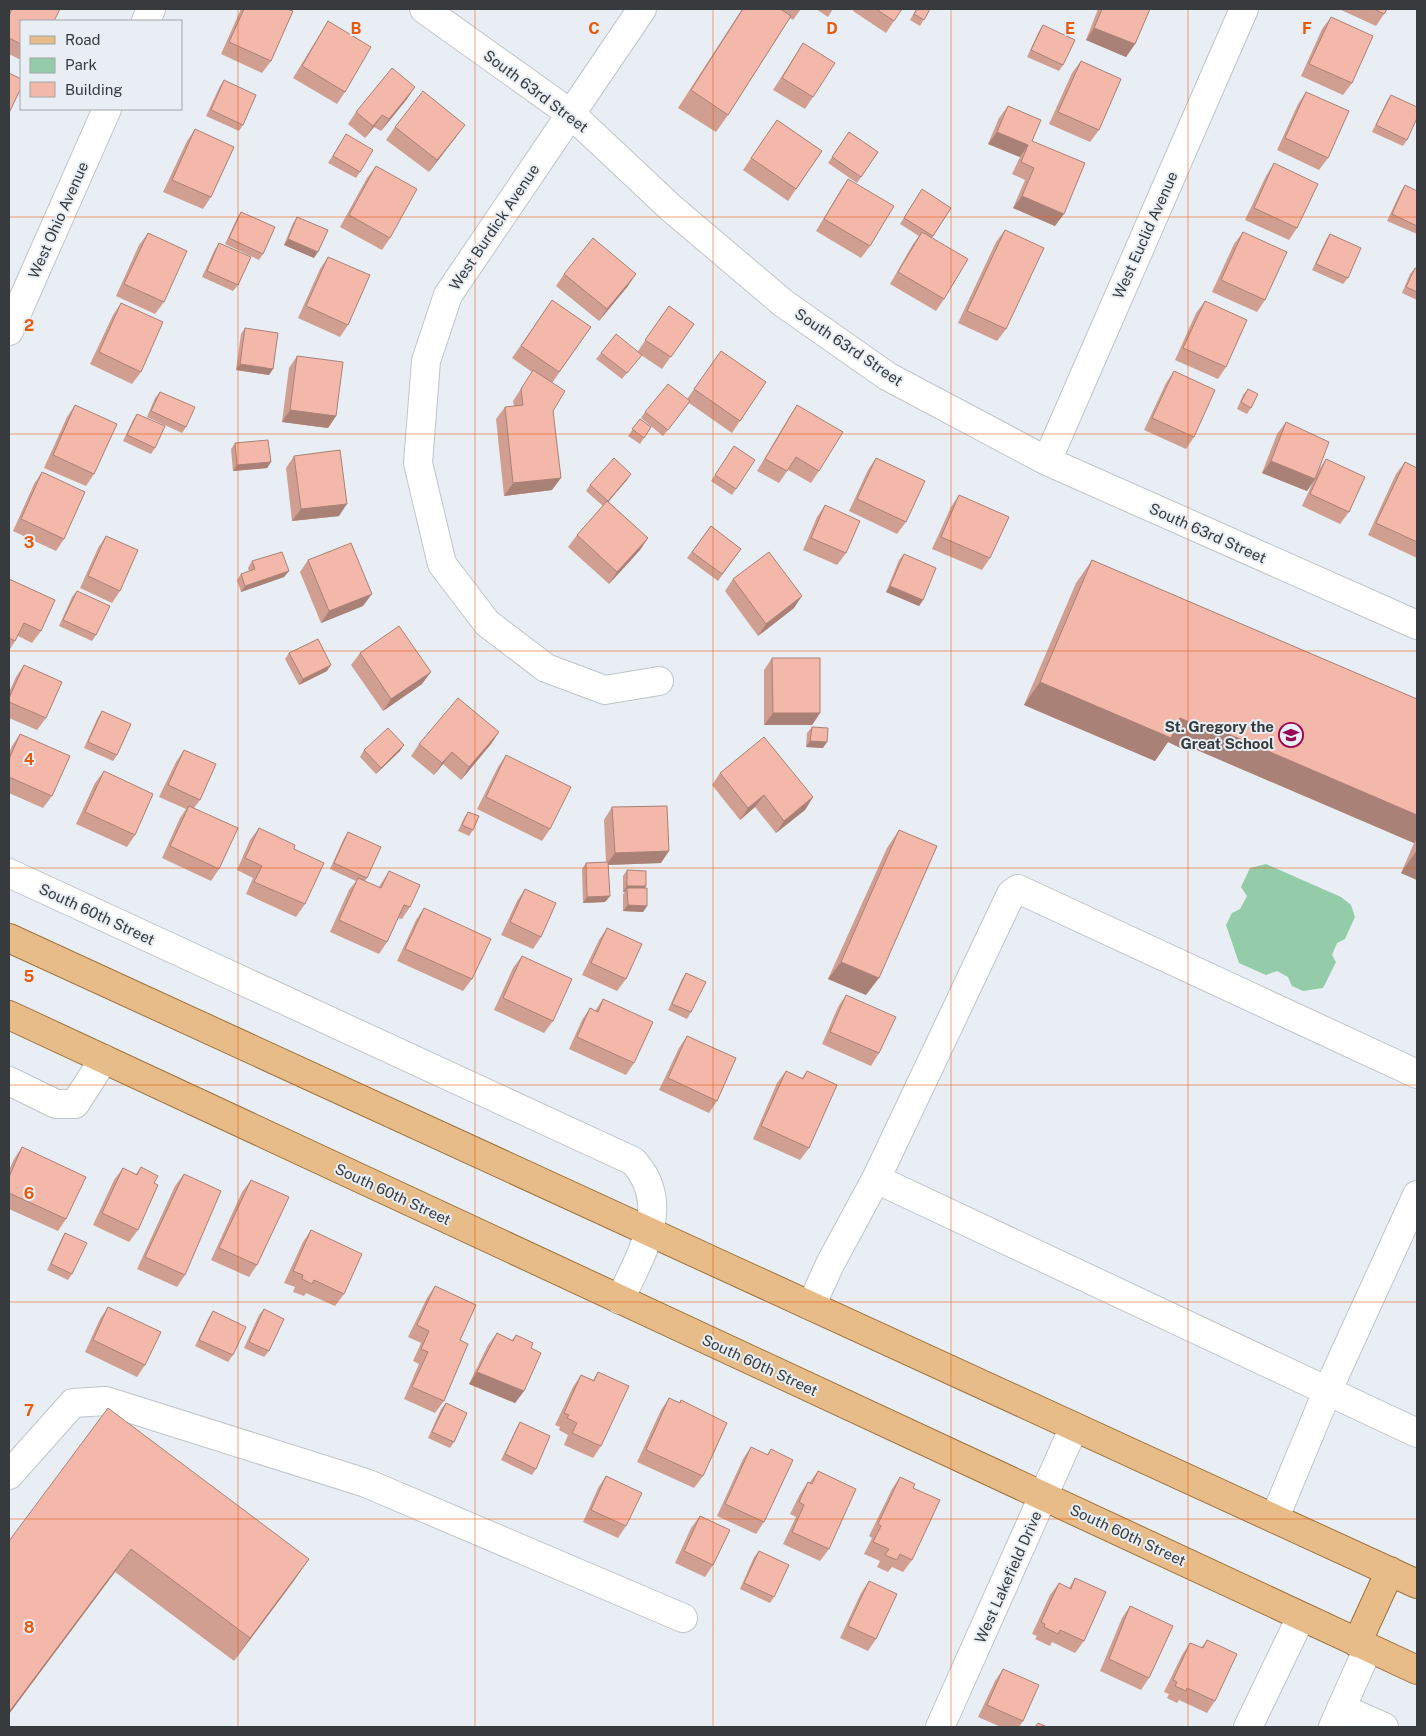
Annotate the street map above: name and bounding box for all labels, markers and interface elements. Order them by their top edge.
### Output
text: B [351,19,362,38]
text: C [588,19,600,38]
text: D [826,19,838,38]
text: E [1065,19,1075,38]
text: F [1302,19,1312,38]
legend [20,20,182,110]
text: Road [65,31,101,48]
street label: South 63rd Street [480,46,592,136]
text: Park [65,56,97,73]
text: Building [65,81,123,98]
street label: West Ohio Avenue [25,159,91,281]
street label: West Burdick Avenue [446,161,542,293]
street label: West Euclid Avenue [1109,169,1181,301]
street label: South 63rd Street [792,305,906,389]
text: 2 [24,316,34,335]
street label: South 63rd Street [1147,500,1269,566]
text: 3 [24,533,34,552]
place label: St. Gregory the Great School [1164,718,1274,752]
school or university icon: St. Gregory the Great School [1278,722,1304,748]
text: 4 [24,750,35,769]
street label: South 60th Street [36,880,158,948]
text: 5 [24,967,35,986]
street label: South 60th Street [332,1160,454,1228]
text: 6 [24,1184,34,1203]
street label: South 60th Street [699,1331,821,1399]
text: 7 [24,1401,34,1420]
street label: South 60th Street [1067,1501,1189,1569]
street label: West Lakefield Drive [971,1508,1045,1646]
text: 8 [24,1618,35,1637]

